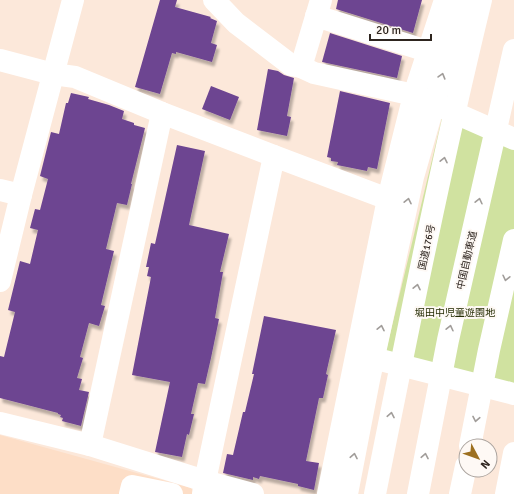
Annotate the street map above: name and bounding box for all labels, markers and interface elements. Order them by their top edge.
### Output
scale bar [370,16,431,42]
text: 20 m [376,23,401,38]
one-way arrow [437,73,446,80]
one-way arrow [440,157,448,163]
one-way arrow [404,198,412,205]
one-way arrow [475,198,483,205]
street label: 国道176号 [416,223,438,271]
street label: 中国自動車道 [454,230,480,291]
one-way arrow [502,275,510,281]
one-way arrow [412,284,420,290]
park label: 堀田中児童遊園地 [415,307,496,319]
one-way arrow [376,325,384,332]
one-way arrow [446,325,454,331]
one-way arrow [386,411,394,418]
one-way arrow [472,415,480,422]
north arrow [458,438,498,478]
one-way arrow [350,453,358,459]
one-way arrow [420,453,429,459]
text: N [478,457,493,471]

